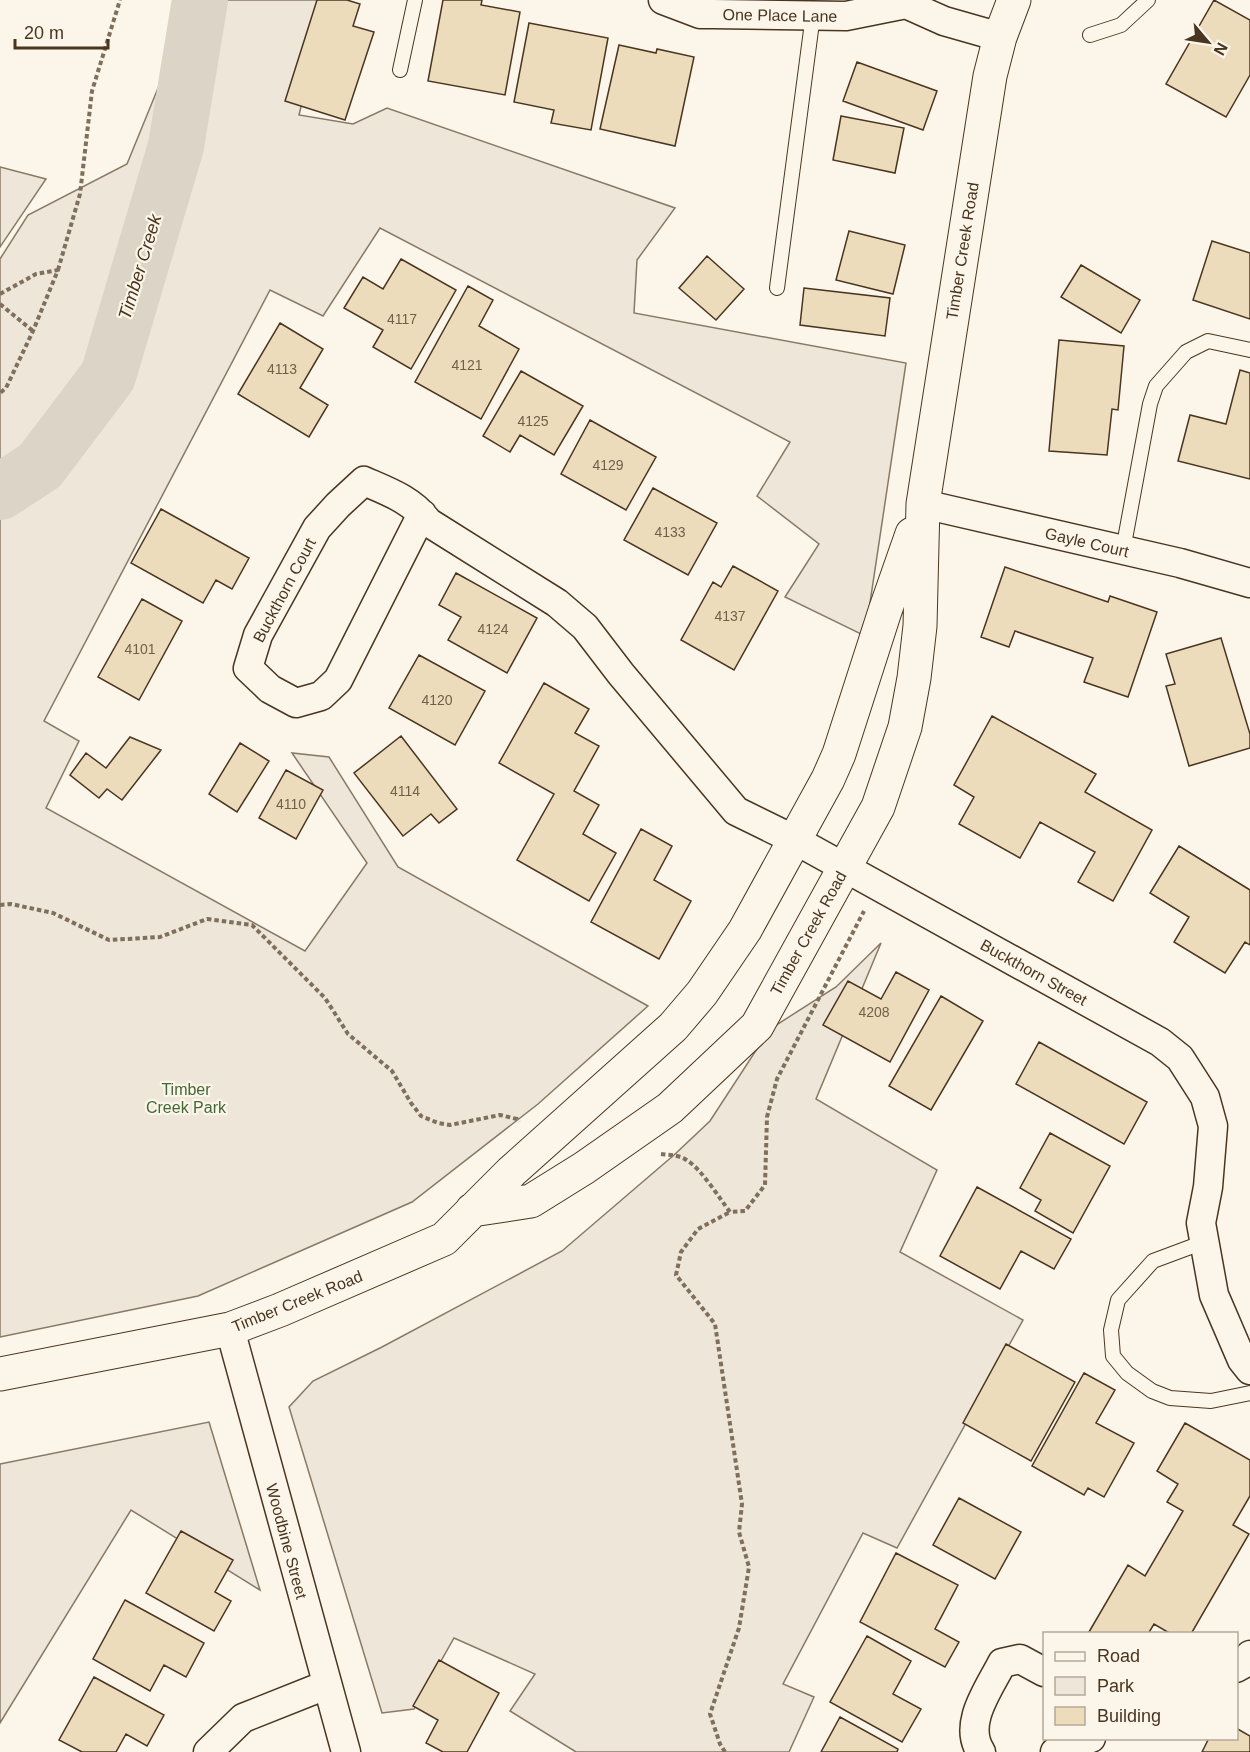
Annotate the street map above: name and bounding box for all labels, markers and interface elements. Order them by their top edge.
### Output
street label: One Place Lane [722,6,838,25]
scale bar [15,12,108,50]
north arrow [1178,12,1238,72]
text: 20 m [24,23,64,43]
text: N [1210,40,1231,58]
street label: Timber Creek Road [943,181,982,321]
water label: Timber Creek [115,211,166,322]
house number: 4117 [387,311,417,327]
house number: 4121 [451,357,483,373]
house number: 4113 [267,361,297,377]
house number: 4125 [517,413,549,429]
house number: 4129 [592,457,624,473]
house number: 4133 [654,524,686,540]
street label: Gayle Court [1043,525,1131,560]
street label: Buckthorn Court [250,535,319,645]
house number: 4137 [714,608,746,624]
house number: 4124 [477,621,509,637]
house number: 4101 [124,641,156,657]
house number: 4120 [421,692,453,708]
house number: 4114 [390,783,420,799]
house number: 4110 [276,796,306,812]
street label: Timber Creek Road [767,868,850,998]
street label: Buckthorn Street [978,936,1090,1009]
house number: 4208 [858,1004,890,1020]
park label: Timber Creek Park [146,1081,227,1116]
street label: Timber Creek Road [230,1268,365,1335]
street label: Woodbine Street [263,1482,310,1601]
legend [1043,1632,1238,1740]
text: Road [1097,1646,1140,1666]
text: Park [1097,1676,1135,1696]
text: Building [1097,1706,1161,1726]

